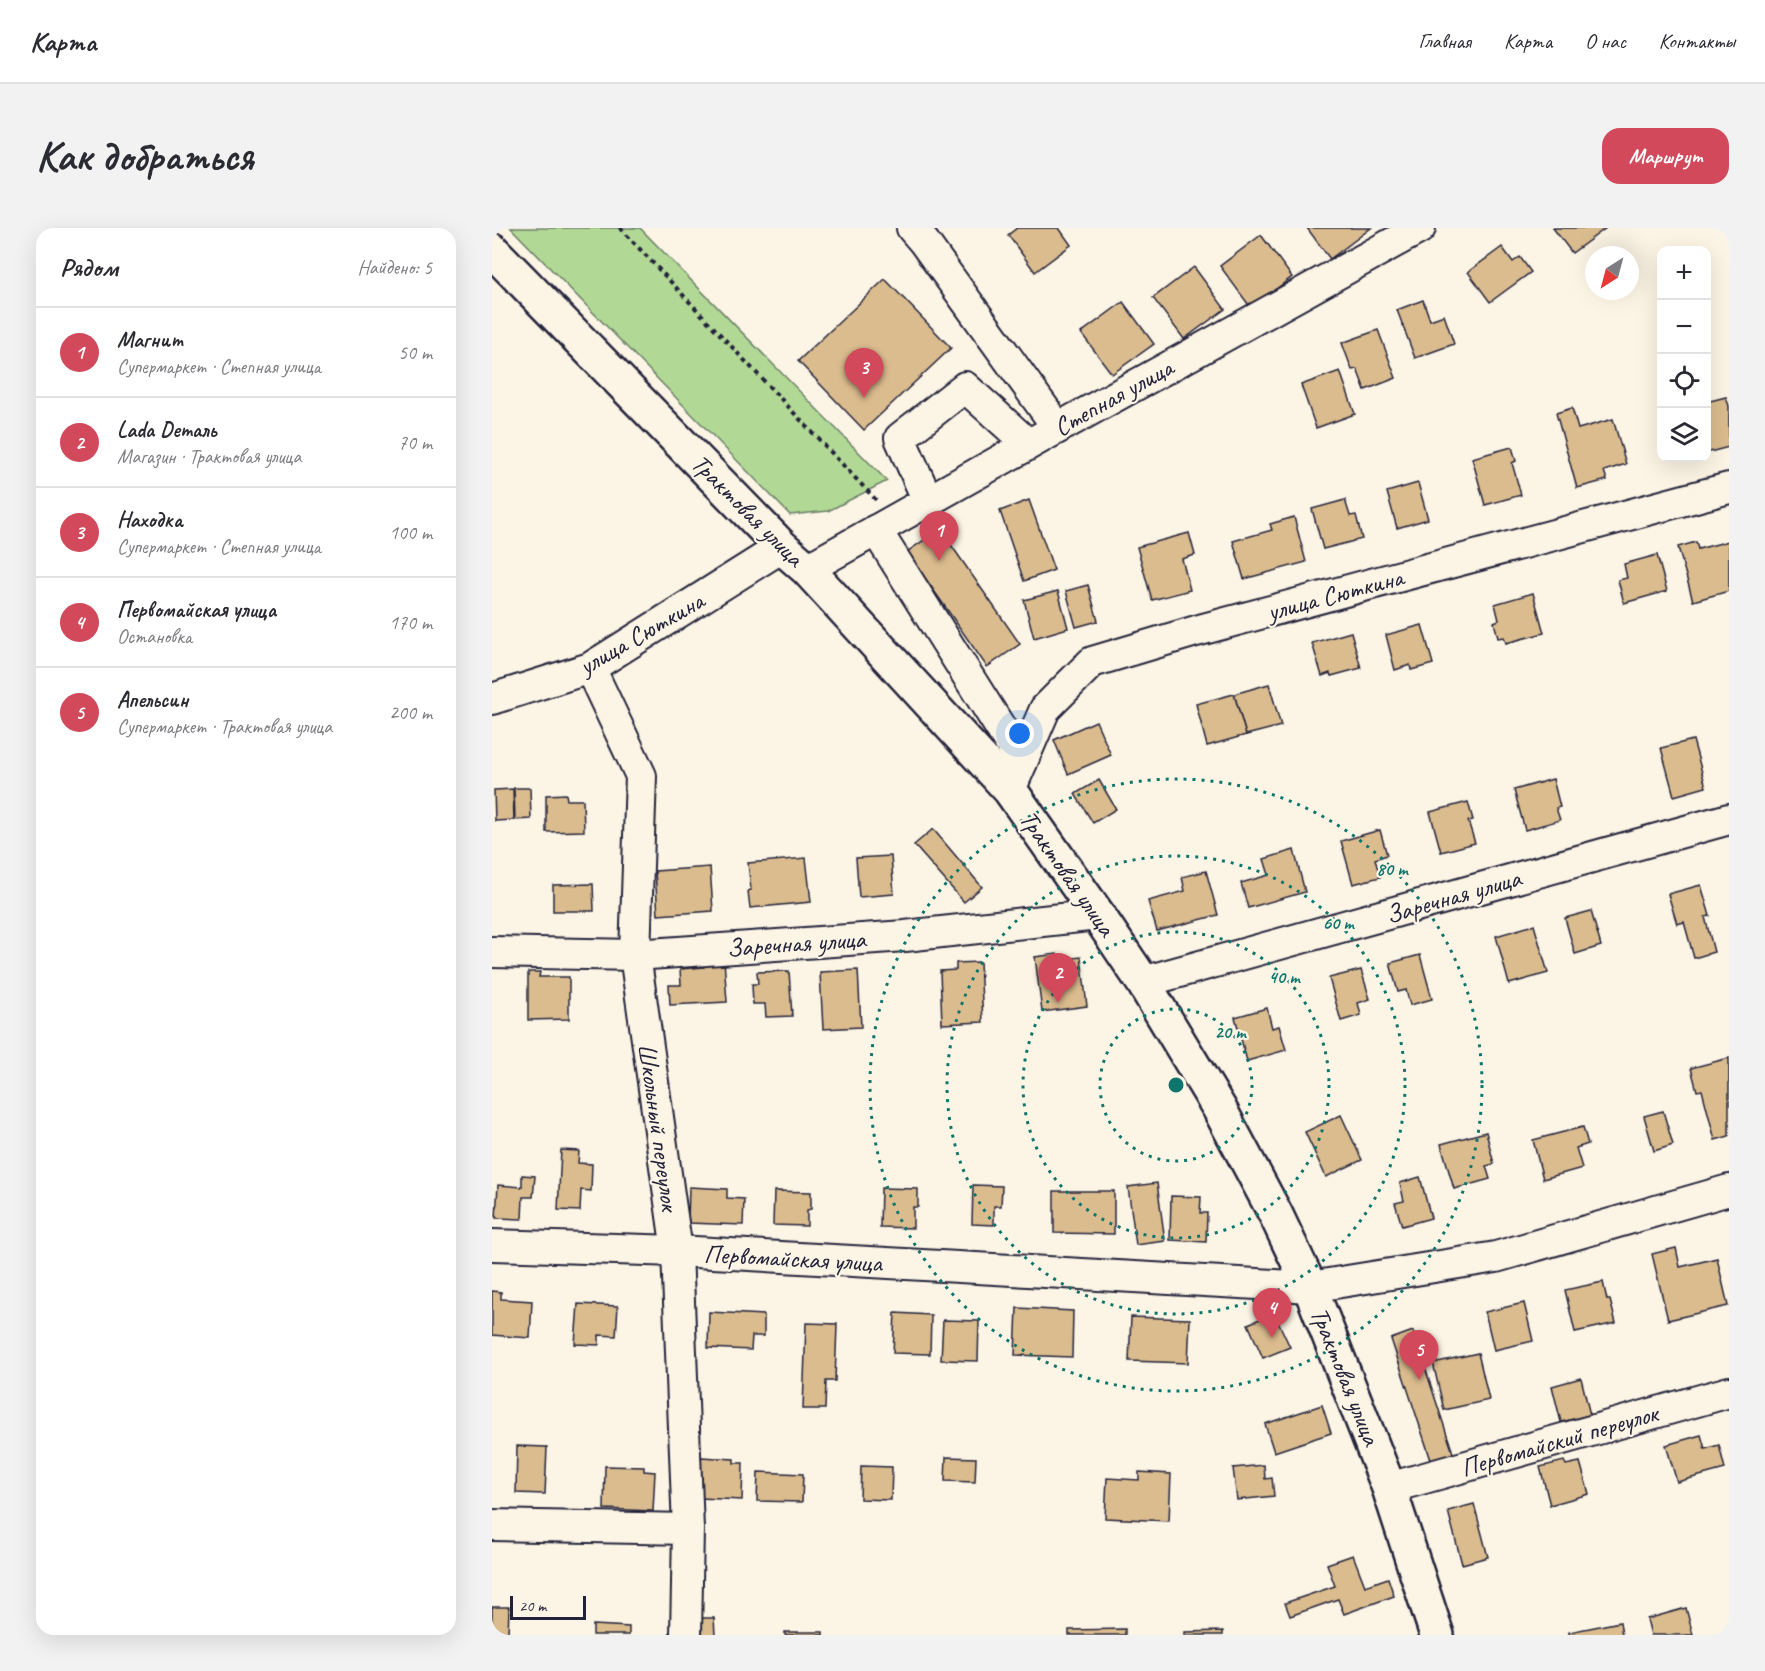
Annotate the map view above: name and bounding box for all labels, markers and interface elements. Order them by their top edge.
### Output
text: Карта [30,24,97,59]
text: Главная [1418,28,1471,54]
text: Карта [1504,28,1552,54]
text: О нас [1585,28,1626,54]
text: Контакты [1659,28,1735,54]
button: Маршрут [1602,128,1729,184]
text: Как добраться [36,130,253,183]
north arrow [1585,246,1639,300]
map controls [1657,246,1711,462]
button: + [1657,246,1711,300]
text: Рядом [60,251,118,284]
text: Найдено: 5 [357,255,432,280]
button: − [1657,300,1711,354]
text: Магнит [117,326,183,354]
text: 1 [75,340,84,365]
text: 50 m [398,340,432,365]
pin: 3 [844,348,884,398]
street label: Степная улица [1048,350,1181,444]
text: Супермаркет · Степная улица [117,354,321,379]
button: locate [1657,354,1711,408]
button: layers [1657,408,1711,462]
text: Lada Dеталь [117,416,216,444]
text: 2 [75,430,84,455]
text: 70 m [398,430,432,455]
text: Магазин · Трактовая улица [117,444,301,469]
street label: Трактовая улица [684,447,812,575]
text: Находка [117,506,182,534]
pin: 1 [920,512,958,561]
text: 3 [75,520,84,545]
text: 100 m [389,520,432,545]
text: Супермаркет · Степная улица [117,534,321,559]
street label: улица Сюткина [1262,560,1409,629]
street label: улица Сюткина [571,583,712,684]
text: Первомайская улица [117,596,276,624]
text: 4 [75,610,84,635]
text: 170 m [389,610,432,635]
text: Остановка [117,624,192,649]
text: Апельсин [117,686,188,714]
text: 5 [75,700,84,725]
text: 200 m [389,700,432,725]
text: Супермаркет · Трактовая улица [117,714,332,739]
your location [1005,719,1034,748]
street label: Трактовая улица [1012,804,1124,944]
text: 80 m [1377,858,1409,880]
street label: Заречная улица [1382,861,1526,932]
text: 60 m [1322,912,1355,934]
street label: Заречная улица [726,922,868,965]
pin: 2 [1038,954,1078,1003]
text: 40 m [1269,966,1301,988]
text: 20 m [1215,1021,1247,1043]
street label: Школьный переулок [630,1041,687,1215]
centre of rings [1166,1075,1186,1095]
street label: Первомайская улица [703,1237,884,1280]
pin: 4 [1252,1288,1292,1338]
street label: Трактовая улица [1303,1302,1389,1452]
pin: 5 [1400,1330,1438,1380]
street label: Первомайский переулок [1457,1396,1664,1484]
scale bar [510,1593,586,1620]
text: 20 m [519,1596,546,1616]

